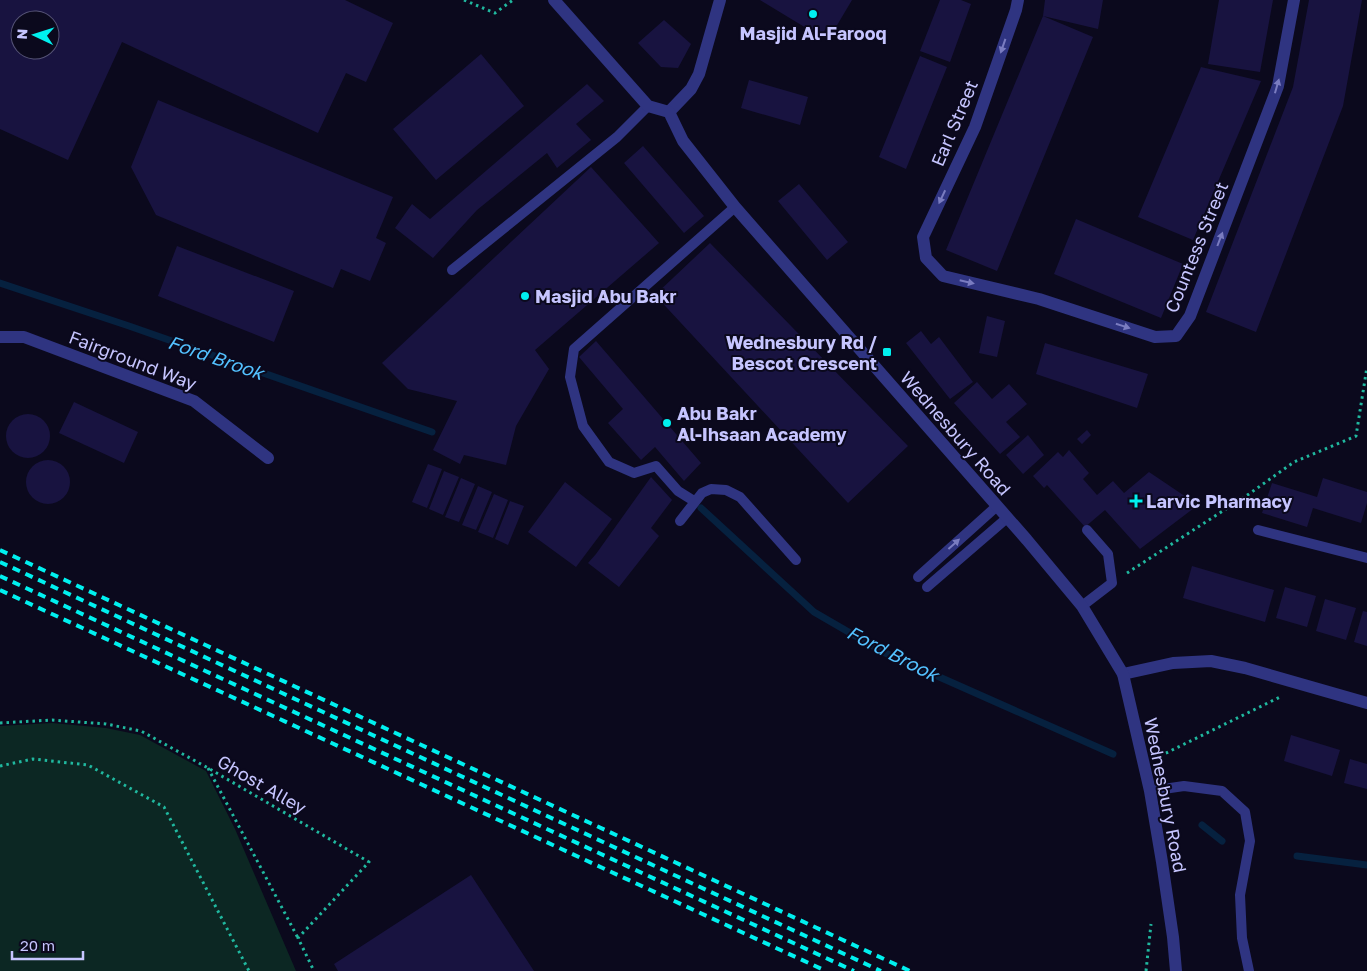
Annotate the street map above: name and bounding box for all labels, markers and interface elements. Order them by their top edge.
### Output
marker: Masjid Al-Farooq [807,8,819,20]
north arrow [10,10,60,60]
place label: Masjid Al-Farooq [739,22,887,44]
text: N [13,28,30,40]
one-way arrow [999,39,1006,54]
street label: Earl Street [926,77,982,169]
one-way arrow [1273,79,1281,94]
street label: Countess Street [1160,178,1232,316]
one-way arrow [938,190,946,204]
one-way arrow [1217,231,1224,246]
one-way arrow [959,278,974,286]
place label: Masjid Abu Bakr [535,285,677,307]
marker: Masjid Abu Bakr [519,290,531,302]
one-way arrow [1115,323,1130,330]
street label: Fairground Way [66,326,200,394]
water label: Ford Brook [165,330,269,385]
place label: Wednesbury Rd / Bescot Crescent [726,331,877,374]
marker: Wednesbury Rd / Bescot Crescent [881,346,893,358]
street label: Wednesbury Road [896,366,1016,500]
place label: Abu Bakr Al-Ihsaan Academy [677,402,847,445]
marker: Abu Bakr Al-Ihsaan Academy [661,417,673,429]
place label: Larvic Pharmacy [1146,490,1293,512]
marker: Larvic Pharmacy [1130,495,1142,507]
one-way arrow [947,538,959,550]
water label: Ford Brook [843,620,945,687]
street label: Wednesbury Road [1140,716,1192,874]
street label: Ghost Alley [214,750,310,818]
scale bar [12,928,84,960]
text: 20 m [20,936,55,954]

